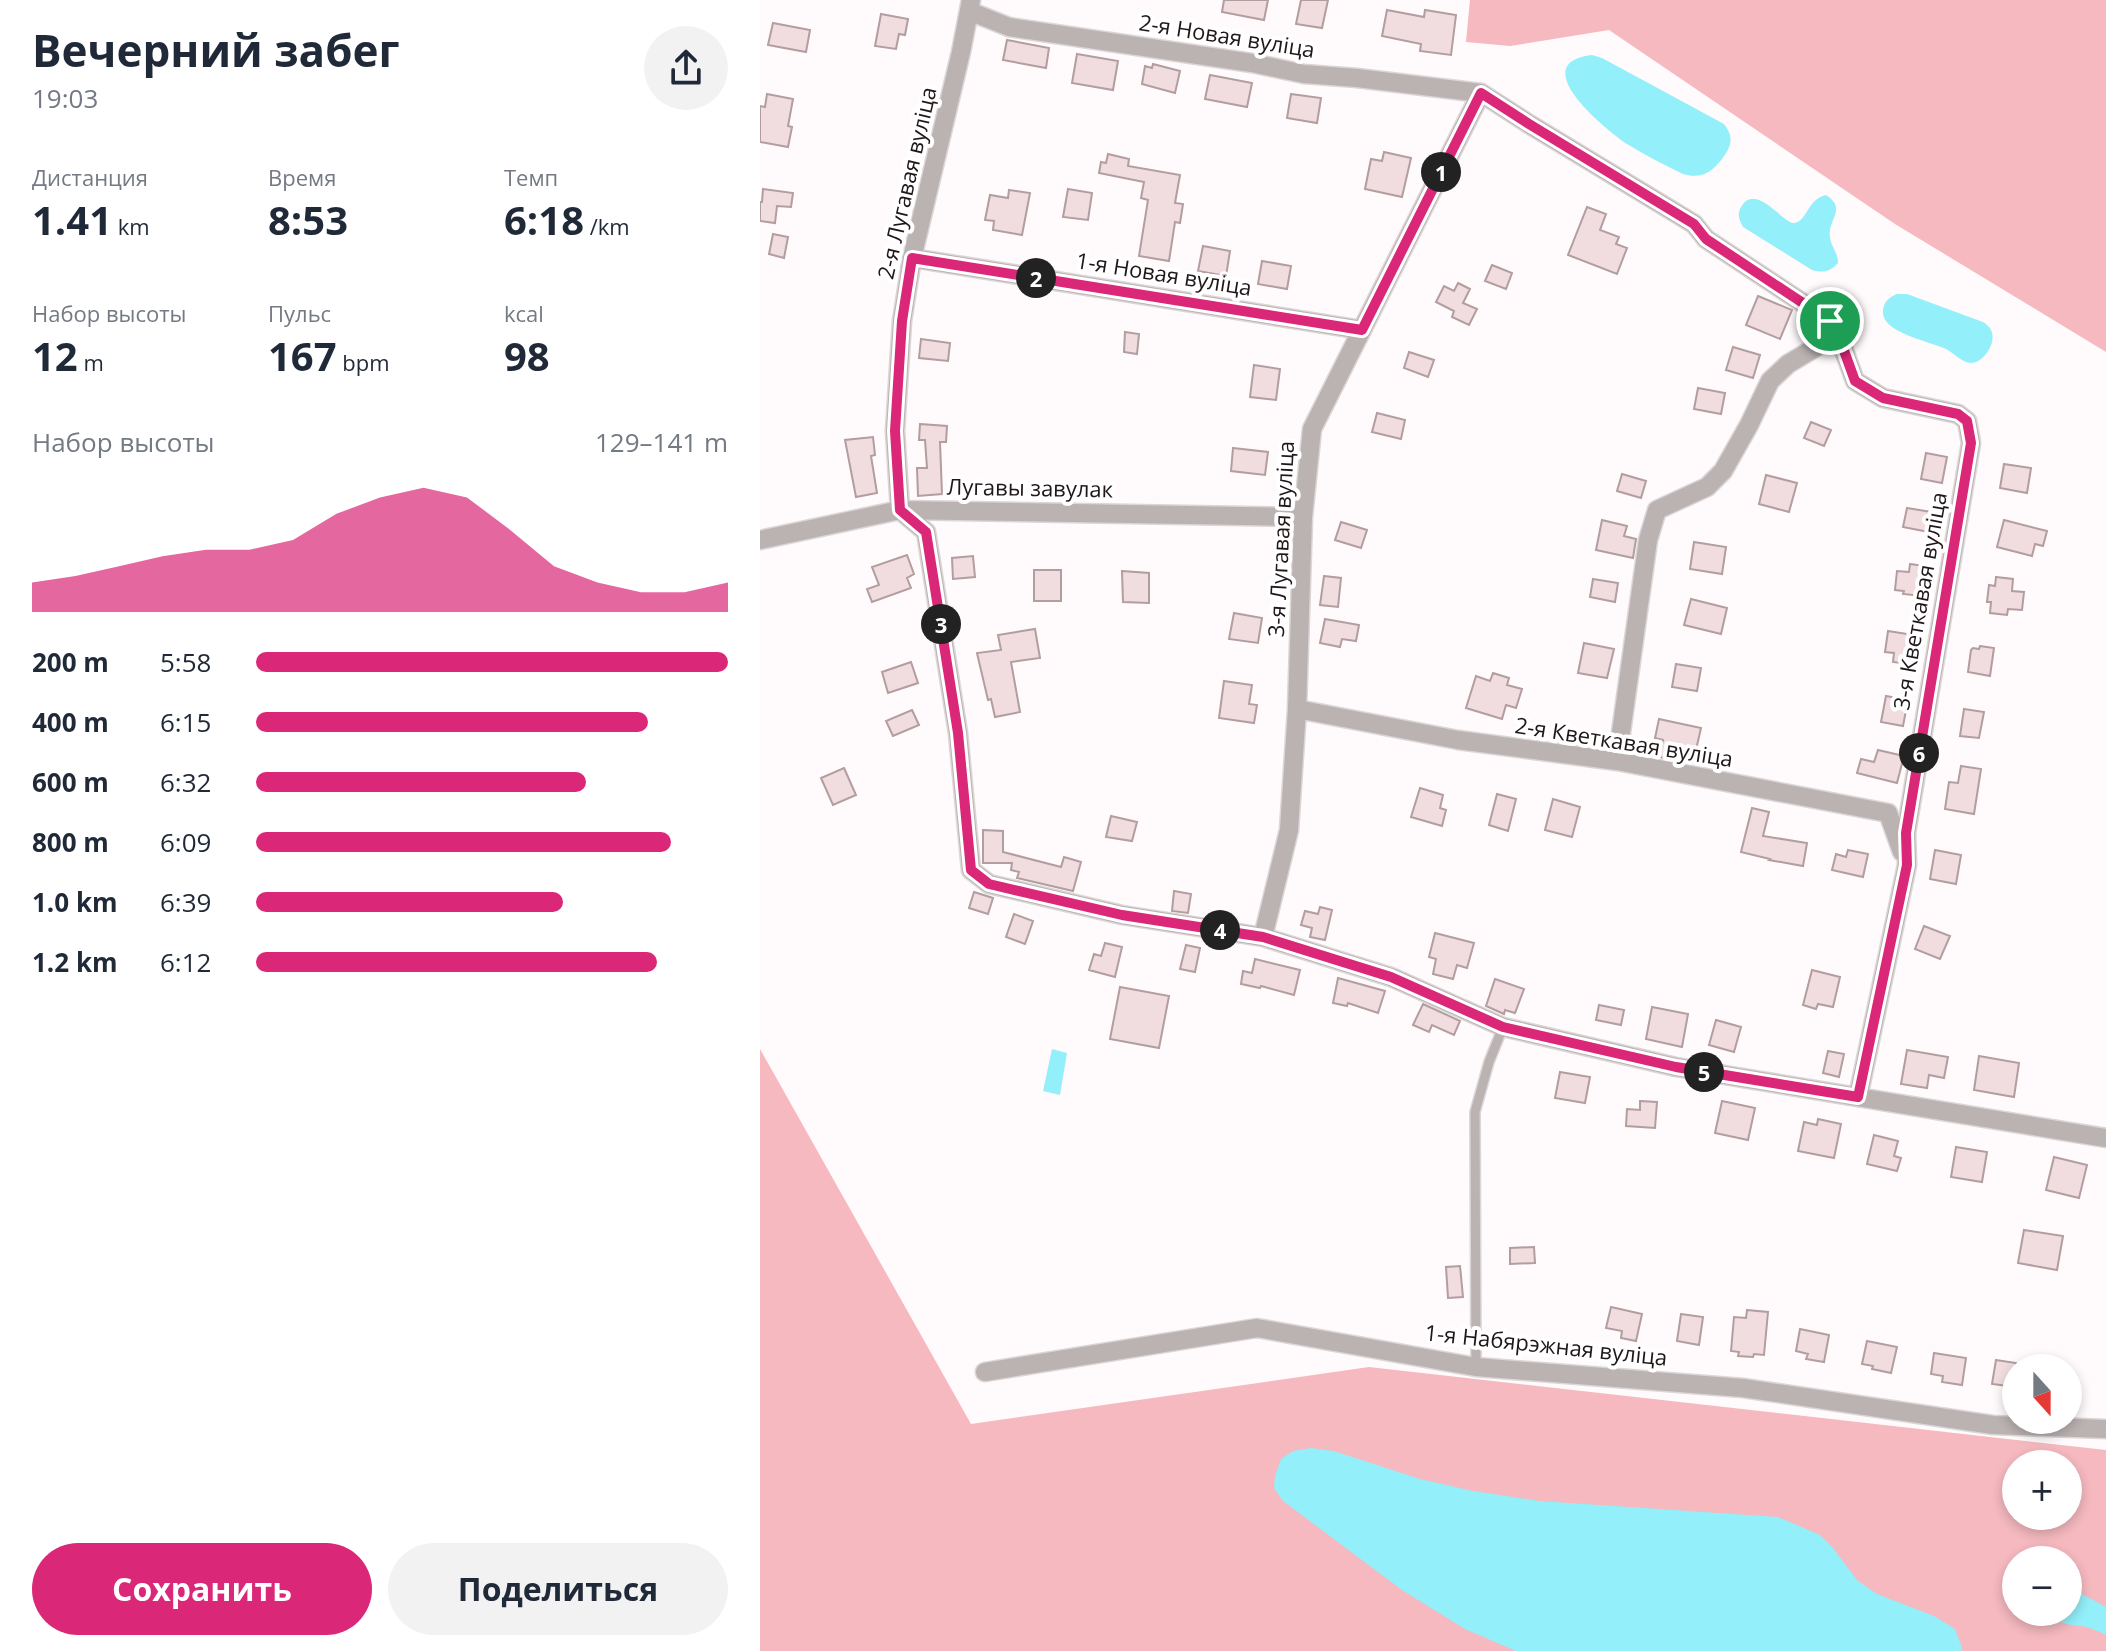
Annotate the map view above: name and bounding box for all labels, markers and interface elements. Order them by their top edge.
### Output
street label: 2-я Новая вуліца [1137,6,1317,64]
text: Вечерний забег [32,20,400,80]
button: share [644,26,728,110]
text: 19:03 [32,80,98,116]
street label: 2-я Лугавая вуліца [869,84,943,282]
pin: 1 [1421,152,1461,192]
text: 1 [1435,157,1447,187]
text: Дистанция [32,162,148,192]
text: Время [268,162,336,192]
text: Темп [504,162,558,192]
text: 1.41 [32,192,112,247]
text: 8:53 [268,192,348,247]
text: 6:18 [504,192,584,247]
text: km [112,211,150,241]
text: /km [584,211,630,241]
street label: 1-я Новая вуліца [1074,244,1254,302]
pin: 2 [1016,258,1056,298]
text: 2 [1030,263,1042,293]
pin [1796,287,1864,355]
text: Набор высоты [32,298,187,328]
text: Пульс [268,298,331,328]
text: kcal [504,298,544,328]
icon: arrive [1808,299,1852,343]
text: 12 [32,328,78,383]
text: 167 [268,328,337,383]
text: 98 [504,328,550,383]
text: m [78,347,104,377]
text: bpm [337,347,390,377]
text: Набор высоты [32,424,215,460]
text: 129–141 m [595,424,728,460]
street label: 3-я Лугавая вуліца [1260,440,1300,638]
street label: Лугавы завулак [947,471,1114,503]
street label: 3-я Кветкавая вуліца [1885,490,1953,712]
pin: 3 [921,604,961,644]
text: 3 [935,609,947,639]
text: 200 m [32,644,109,680]
text: 5:58 [160,644,211,680]
text: 400 m [32,704,109,740]
text: 6:15 [160,704,211,740]
street label: 2-я Кветкавая вуліца [1513,709,1735,773]
pin: 6 [1899,733,1939,773]
text: 6 [1913,738,1925,768]
text: 600 m [32,764,109,800]
text: 6:32 [160,764,211,800]
text: 800 m [32,824,109,860]
text: 6:09 [160,824,211,860]
text: 1.0 km [32,884,118,920]
text: 6:39 [160,884,211,920]
pin: 4 [1200,910,1240,950]
text: 4 [1214,915,1226,945]
text: 1.2 km [32,944,118,980]
text: 6:12 [160,944,211,980]
pin: 5 [1684,1052,1724,1092]
text: 5 [1698,1057,1710,1087]
street label: 1-я Набярэжная вуліца [1423,1316,1669,1372]
north arrow [2002,1354,2082,1434]
map controls [2002,1354,2082,1626]
button: + [2002,1450,2082,1530]
button: Сохранить [32,1543,372,1635]
button: Поделиться [388,1543,728,1635]
button: − [2002,1546,2082,1626]

